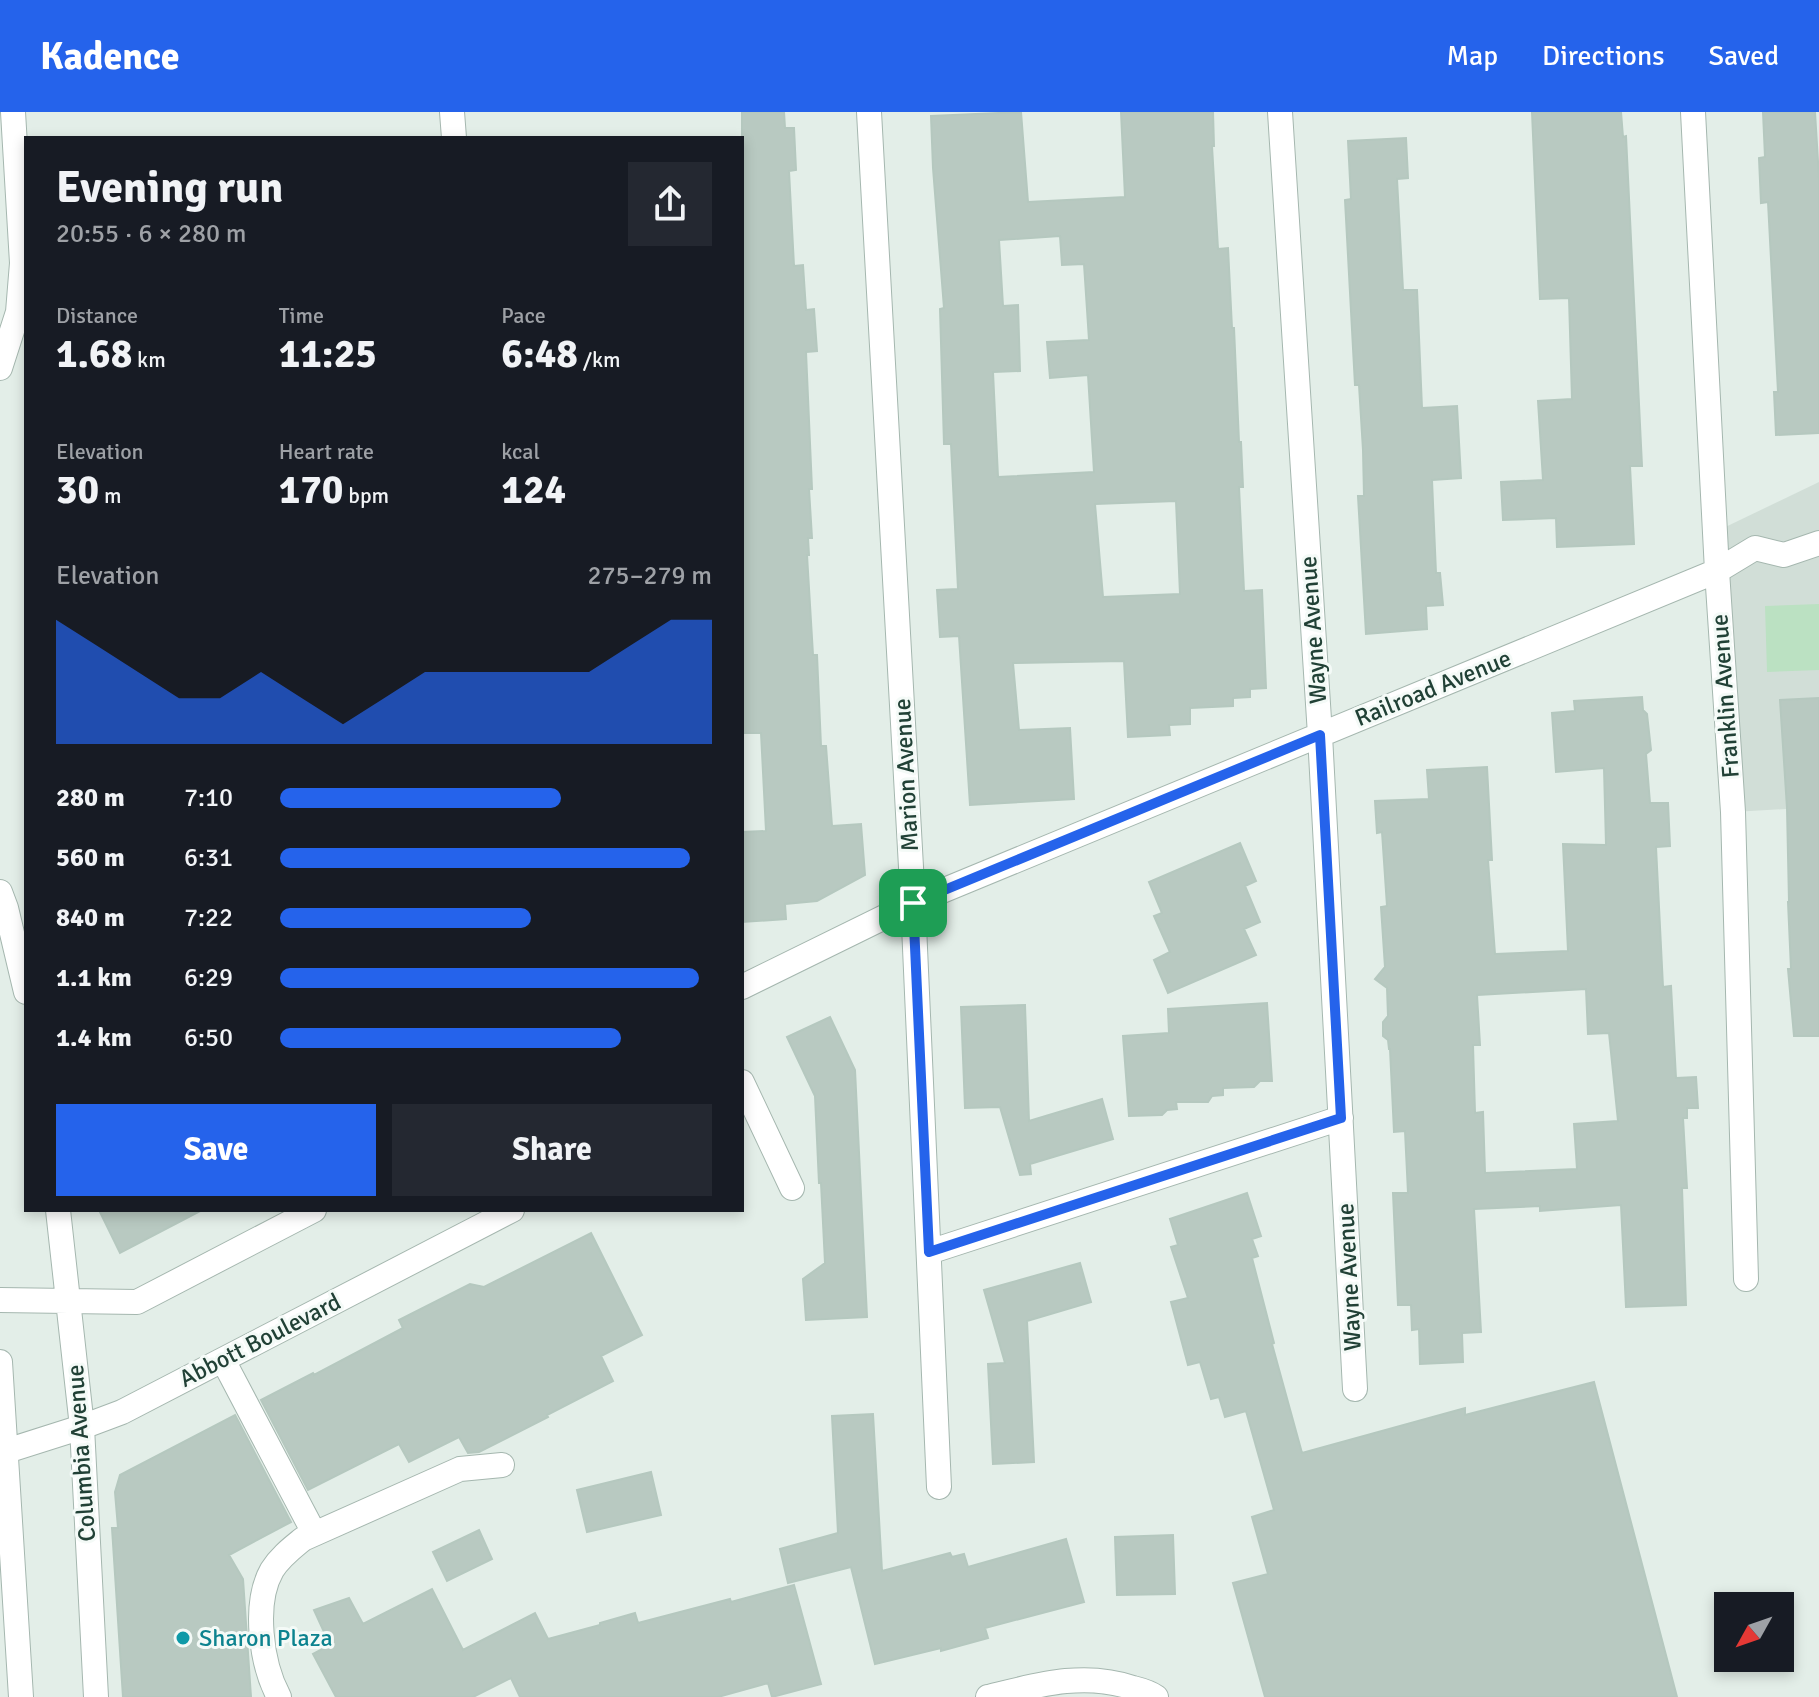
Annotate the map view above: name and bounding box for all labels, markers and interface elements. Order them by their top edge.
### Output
text: Kadence [40,33,180,80]
text: Map [1446,39,1498,73]
text: Directions [1542,39,1664,73]
text: Saved [1708,39,1779,73]
text: Evening run [56,161,283,215]
button: share [628,162,712,246]
text: 20:55 · 6 × 280 m [56,218,247,250]
text: Distance [56,302,138,329]
text: Time [279,302,324,329]
text: Pace [501,302,546,329]
text: 1.68 [56,329,132,379]
text: 11:25 [279,329,377,379]
text: 6:48 [501,329,578,379]
text: km [132,346,166,373]
text: /km [578,346,621,373]
text: Elevation [56,438,144,465]
text: Heart rate [279,438,374,465]
text: kcal [501,438,540,465]
text: 30 [56,465,99,515]
text: 170 [279,465,343,515]
text: 124 [501,465,566,515]
text: m [99,482,122,509]
text: bpm [343,482,389,509]
street label: Wayne Avenue [1293,555,1333,705]
text: Elevation [56,560,160,592]
text: 275–279 m [588,560,712,592]
street label: Franklin Avenue [1704,613,1746,779]
street label: Railroad Avenue [1350,643,1516,733]
street label: Marion Avenue [887,698,925,852]
text: 280 m [56,782,125,814]
text: 7:10 [184,782,233,814]
text: 560 m [56,842,125,874]
text: 6:31 [184,842,233,874]
pin [879,869,947,937]
icon: arrive [891,881,935,925]
text: 840 m [56,902,125,934]
text: 7:22 [184,902,233,934]
text: 1.1 km [56,962,132,994]
text: 6:29 [184,962,233,994]
text: 1.4 km [56,1022,132,1054]
text: 6:50 [184,1022,233,1054]
button: Save [56,1104,376,1196]
button: Share [392,1104,712,1196]
street label: Wayne Avenue [1330,1202,1368,1352]
street label: Abbott Boulevard [174,1286,346,1394]
street label: Columbia Avenue [60,1363,102,1543]
north arrow [1714,1592,1794,1672]
map controls [1714,1592,1794,1672]
place label: Sharon Plaza [199,1623,333,1653]
marker: Sharon Plaza [174,1629,192,1647]

